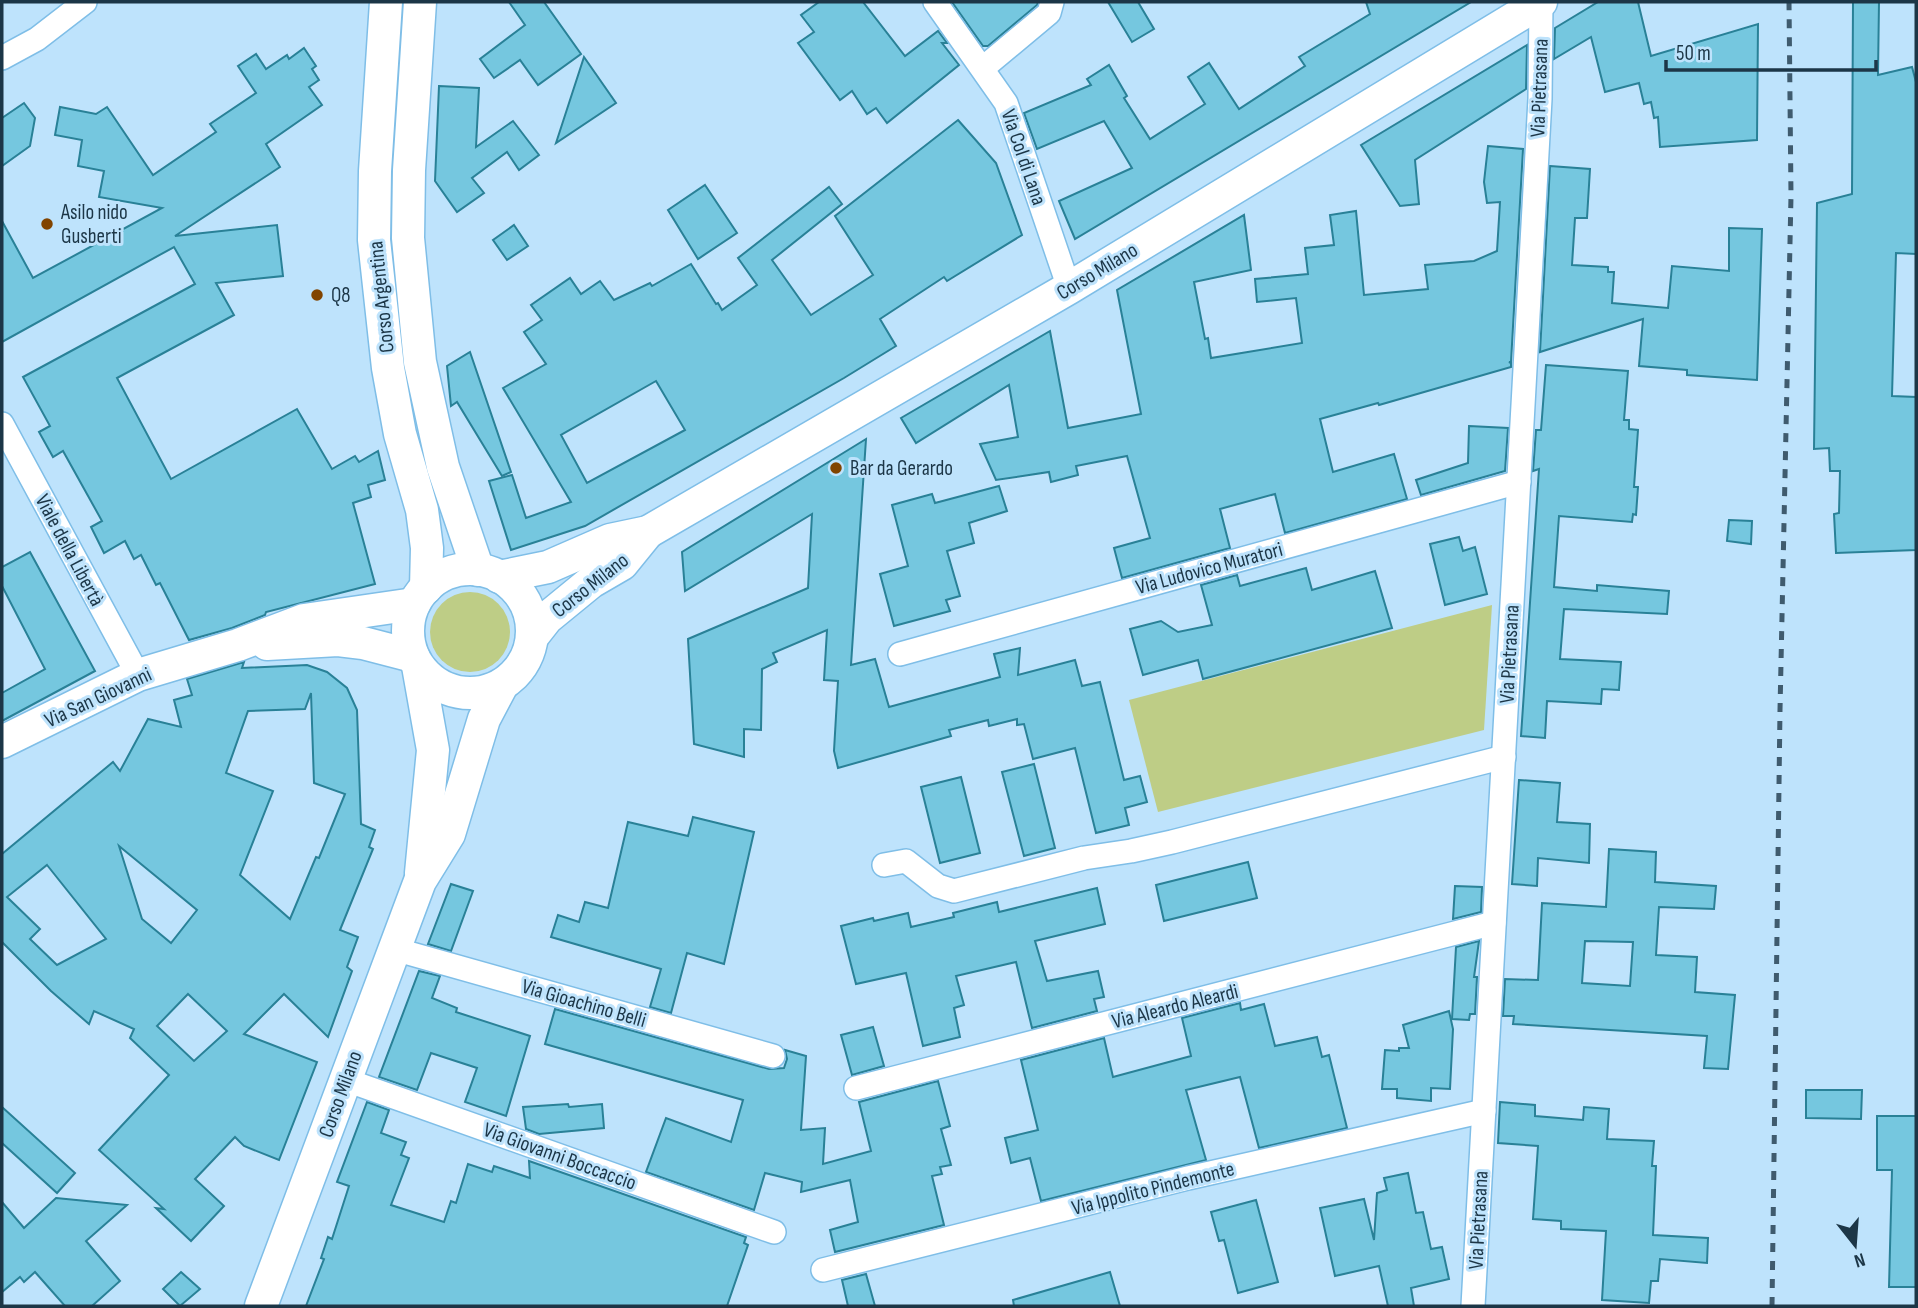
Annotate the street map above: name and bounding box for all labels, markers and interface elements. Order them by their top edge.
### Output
scale bar [1666,28,1876,72]
street label: Via Pietrasana [1525,38,1554,138]
text: 50 m [1676,41,1711,66]
street label: Via Col di Lana [995,106,1052,208]
place label: Asilo nido Gusberti [60,200,128,249]
marker: Asilo nido Gusberti [39,216,55,232]
street label: Corso Milano [1052,238,1142,305]
street label: Corso Argentina [363,240,400,354]
place label: Q8 [331,283,351,308]
marker: Q8 [309,287,325,303]
place label: Bar da Gerardo [850,456,953,481]
marker: Bar da Gerardo [828,460,844,476]
street label: Viale della Libertà [30,490,109,610]
street label: Via Ludovico Muratori [1133,537,1285,600]
street label: Corso Milano [547,548,634,623]
street label: Via Pietrasana [1494,604,1525,704]
street label: Via San Giovanni [41,662,156,733]
street label: Via Gioachino Belli [519,974,649,1033]
street label: Via Aleardo Aleardi [1109,979,1241,1034]
street label: Corso Milano [313,1048,368,1141]
street label: Via Giovanni Boccaccio [480,1117,640,1196]
street label: Via Ippolito Pindemonte [1069,1156,1237,1221]
street label: Via Pietrasana [1463,1170,1494,1270]
north arrow [1820,1210,1890,1280]
text: N [1851,1247,1868,1272]

